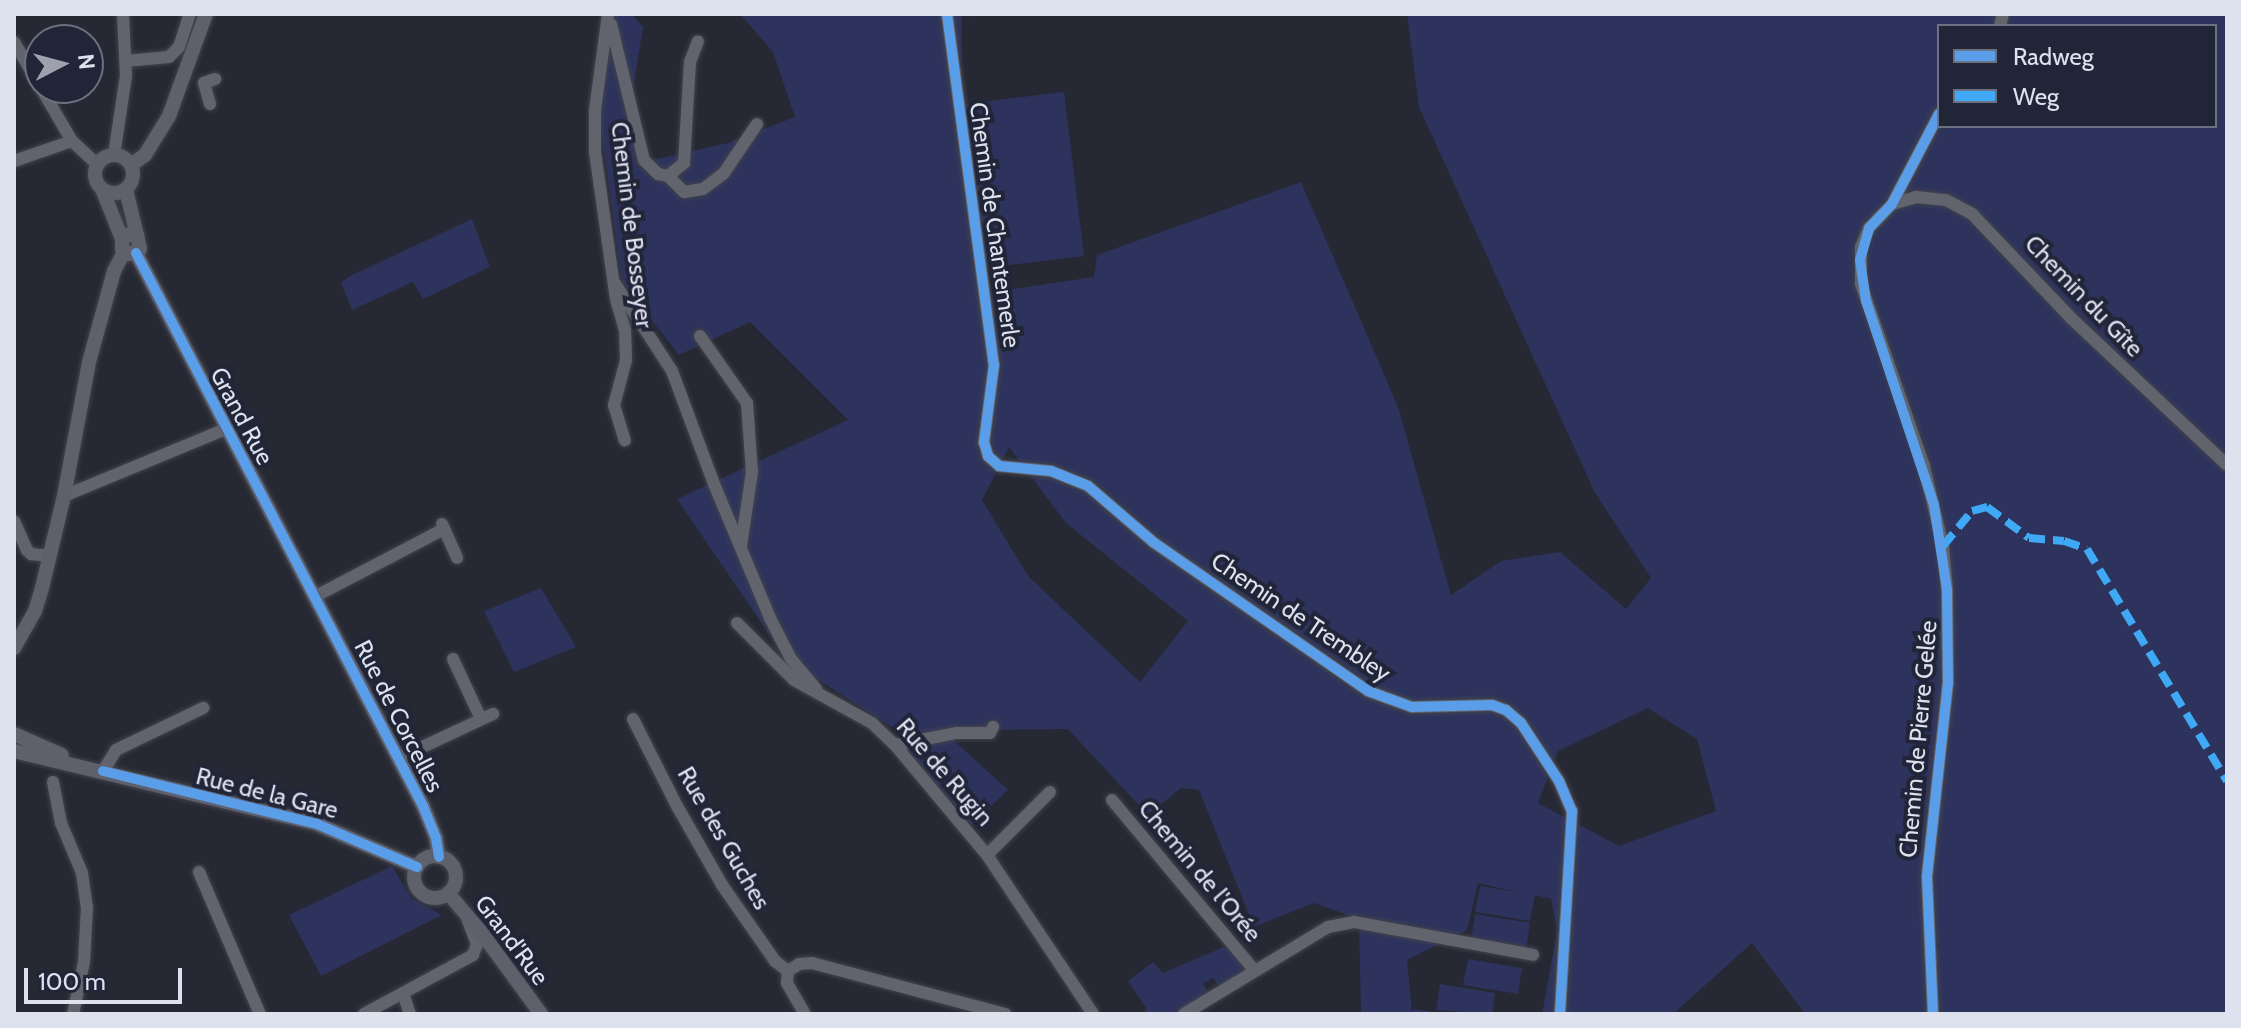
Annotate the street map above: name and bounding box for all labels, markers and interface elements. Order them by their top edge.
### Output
north arrow [24,24,104,104]
legend [1937,24,2217,128]
text: Radweg [2013,42,2094,71]
text: N [72,52,101,71]
text: Weg [2013,82,2059,111]
street label: Chemin de Chantemerle [964,100,1026,350]
street label: Chemin de Bosseyer [605,120,659,330]
street label: Chemin du Gîte [2019,229,2149,363]
street label: Grand Rue [204,362,280,470]
street label: Chemin de Trembley [1206,546,1396,688]
street label: Chemin de Pierre Gelée [1893,619,1943,859]
street label: Rue de Corcelles [348,635,450,797]
street label: Rue de Rugin [890,712,1000,832]
street label: Rue de la Gare [193,761,341,825]
street label: Rue des Guches [672,761,776,915]
street label: Chemin de l'Orée [1132,794,1268,948]
street label: Grand'Rue [469,889,555,991]
scale bar [28,952,186,1002]
text: 100 m [38,967,106,996]

